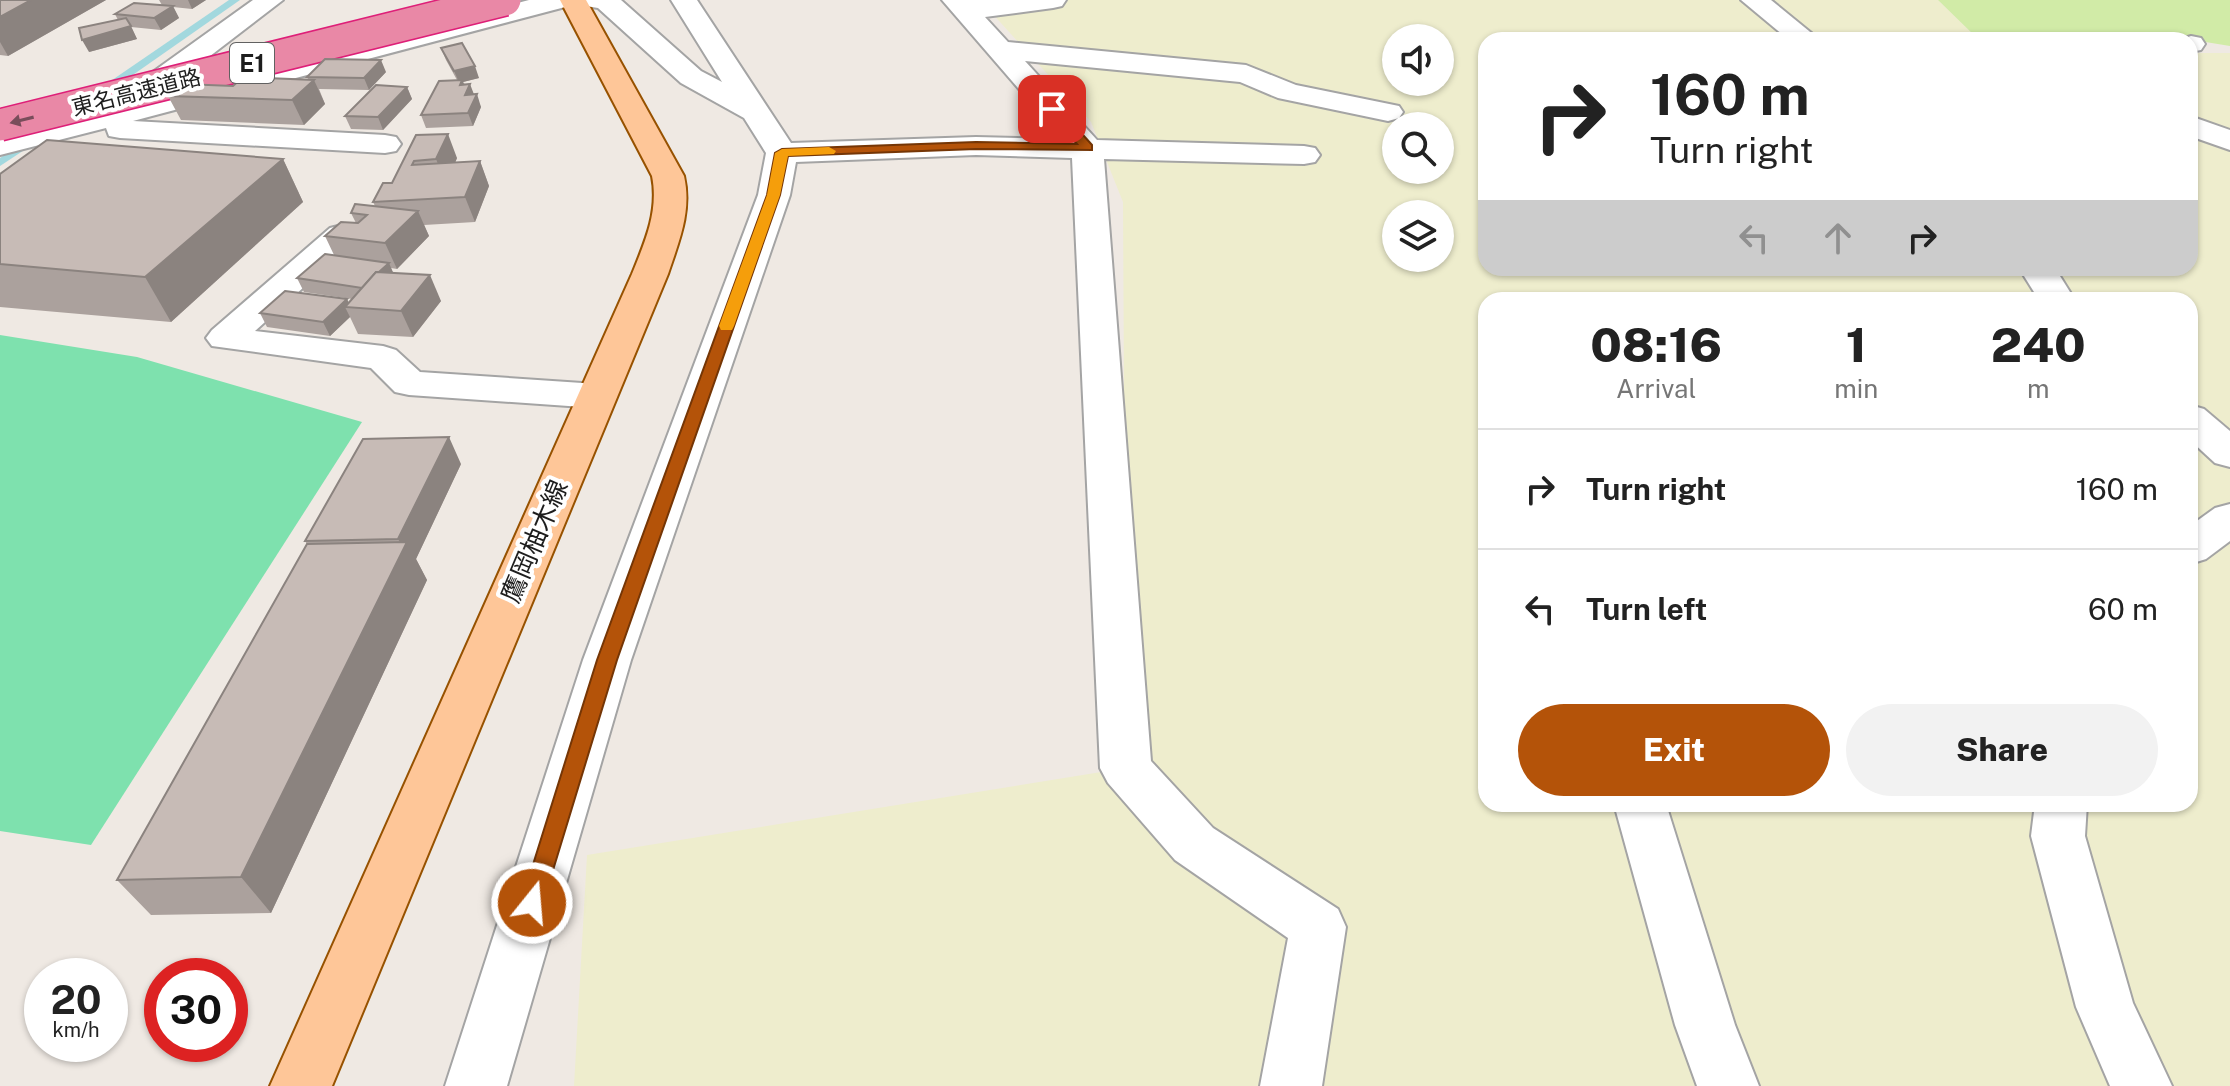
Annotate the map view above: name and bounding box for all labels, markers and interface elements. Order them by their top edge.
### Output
map controls [1382,24,1454,272]
button: sound [1382,24,1454,96]
road number: E1 [230,43,274,83]
text: 160 m [1650,62,1810,128]
street label: 東名高速道路 [69,63,203,121]
icon: right [1518,64,1622,168]
pin [1018,75,1086,143]
icon: arrive [1030,87,1074,131]
button: search [1382,112,1454,184]
one-way arrow [9,114,34,127]
text: Turn right [1650,129,1813,171]
button: layers [1382,200,1454,272]
icon: left [1732,216,1776,260]
icon: ahead [1816,216,1860,260]
icon: right [1900,216,1944,260]
text: 08:16 [1590,316,1722,373]
text: 1 [1846,316,1867,373]
text: 240 [1991,316,2086,373]
text: Arrival [1616,373,1696,404]
text: min [1834,373,1878,404]
text: m [2027,373,2049,404]
icon: right [1518,467,1562,511]
text: Turn right [1586,471,1726,507]
text: 160 m [2076,471,2158,507]
street label: 鷹岡柚木線 [494,475,574,607]
icon: left [1518,587,1562,631]
text: Turn left [1586,591,1707,627]
text: 60 m [2088,591,2158,627]
button: Exit [1518,704,1830,796]
button: Share [1846,704,2158,796]
position arrow [490,861,574,945]
speed limit sign: 30 [144,958,248,1062]
text: 20 [50,976,102,1023]
text: km/h [52,1018,100,1042]

